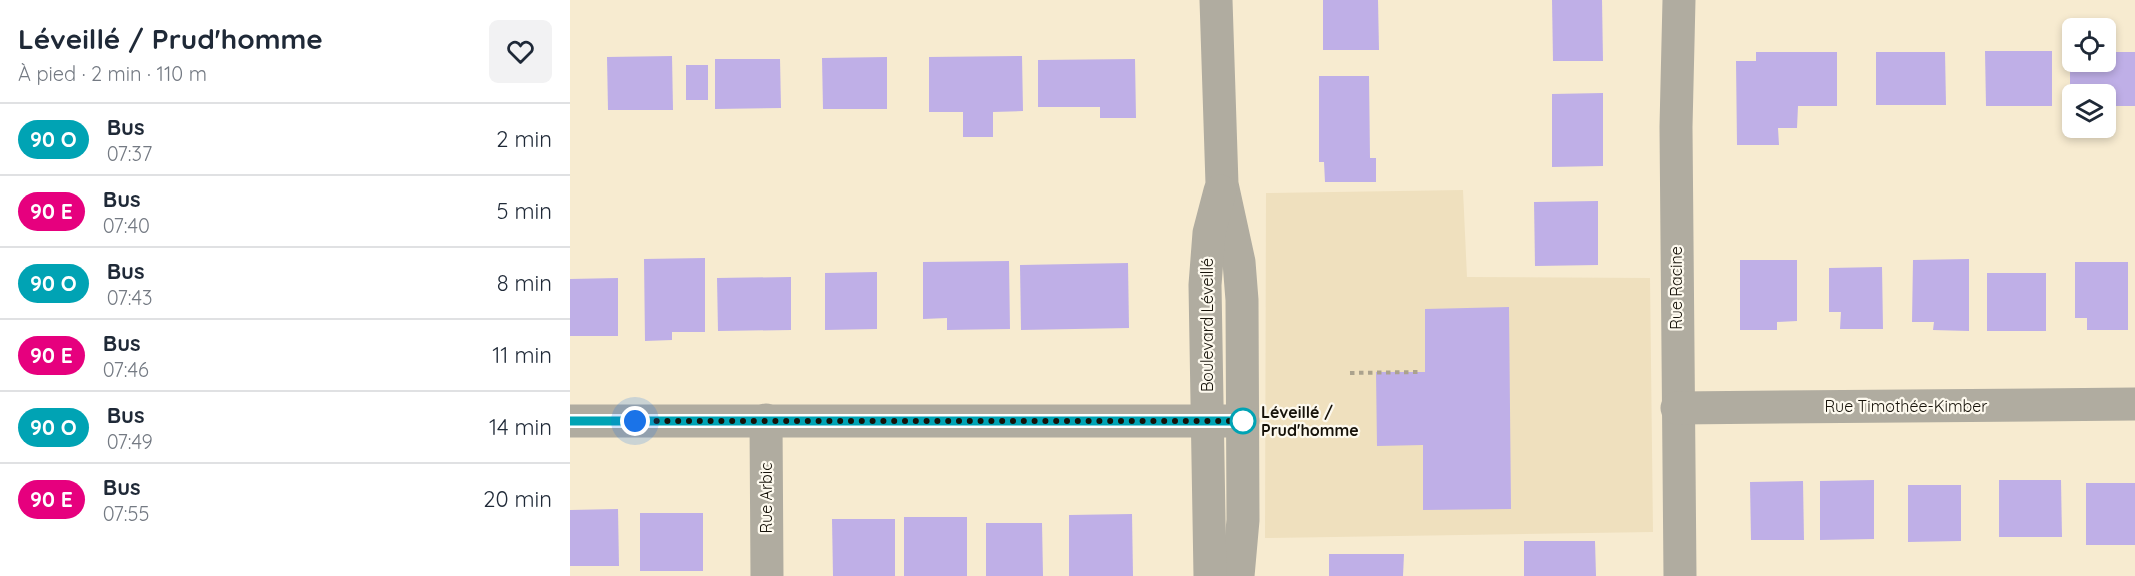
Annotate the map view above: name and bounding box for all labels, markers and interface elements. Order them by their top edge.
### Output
map controls [2062,18,2116,138]
button: locate [2062,18,2116,72]
button: heart [489,20,552,83]
text: Léveillé / Prud'homme [18,21,323,56]
text: À pied · 2 min · 110 m [18,61,207,86]
button: layers [2062,84,2116,138]
text: Bus [107,113,145,141]
text: 2 min [496,125,552,153]
text: 90 O [30,126,77,152]
text: 07:37 [107,141,152,166]
text: Bus [103,185,141,213]
text: 5 min [497,197,552,225]
text: 90 E [30,198,73,224]
text: 07:40 [103,213,150,238]
street label: Rue Racine [1666,246,1686,330]
text: Bus [107,257,145,285]
street label: Boulevard Léveillé [1197,258,1217,392]
text: 8 min [497,269,552,297]
text: 90 O [30,270,77,296]
text: 07:43 [107,285,152,310]
text: Bus [103,329,141,357]
text: 11 min [492,341,552,369]
text: 90 E [30,342,73,368]
text: 07:46 [103,357,149,382]
street label: Rue Timothée-Kimber [1825,396,1987,416]
text: Bus [107,401,145,429]
place label: Léveillé / Prud'homme [1261,402,1359,440]
your location [620,406,650,436]
marker: Léveillé / Prud'homme [1230,408,1256,434]
text: 14 min [489,413,552,441]
text: 90 O [30,414,77,440]
text: 07:49 [107,429,153,454]
street label: Rue Arbic [756,463,776,534]
text: Bus [103,473,141,501]
text: 20 min [483,485,552,513]
text: 90 E [30,486,73,512]
text: 07:55 [103,501,149,526]

